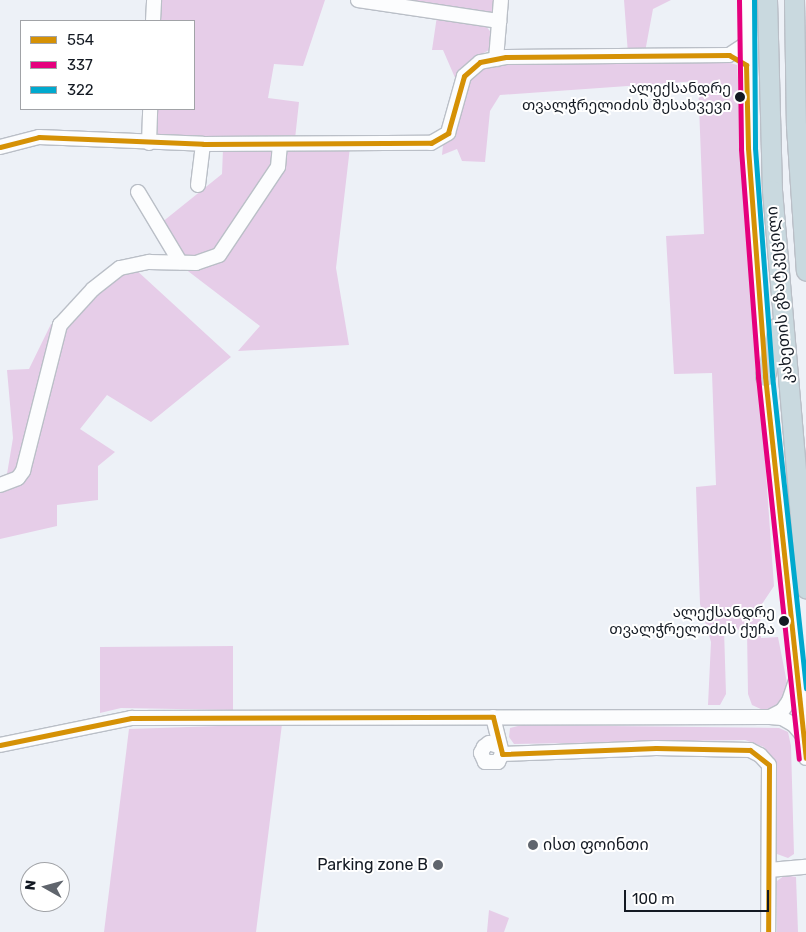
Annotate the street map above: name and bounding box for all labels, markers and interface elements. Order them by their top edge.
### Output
legend [20,20,195,110]
text: 554 [67,31,94,49]
text: 337 [67,56,93,74]
place label: ალექსანდრე თვალჭრელიძის შესახვევი [522,79,731,114]
text: 322 [67,81,94,99]
marker: ალექსანდრე თვალჭრელიძის შესახვევი [735,92,745,102]
street label: კახეთის გზატკეცილი [763,205,797,385]
place label: ალექსანდრე თვალჭრელიძის ქუჩა [609,603,775,638]
marker: ალექსანდრე თვალჭრელიძის ქუჩა [779,616,789,626]
place label: ისთ ფოინთი [543,835,649,855]
marker: ისთ ფოინთი [527,839,539,851]
place label: Parking zone B [317,855,428,875]
marker: Parking zone B [432,859,444,871]
north arrow [20,862,70,912]
text: N [22,879,40,891]
scale bar [626,880,771,912]
text: 100 m [632,890,674,908]

